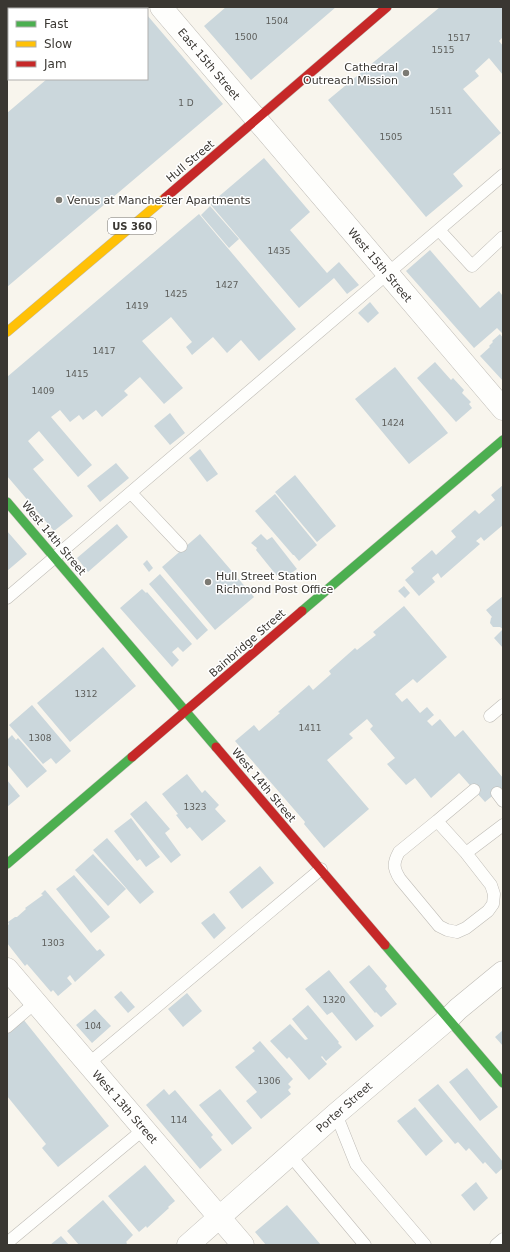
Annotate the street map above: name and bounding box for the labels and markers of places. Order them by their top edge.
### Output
place label: Cathedral Outreach Mission [303,61,398,87]
marker: Cathedral Outreach Mission [401,68,411,78]
place label: Venus at Manchester Apartments [67,194,251,207]
marker: Venus at Manchester Apartments [54,195,64,205]
place label: Hull Street Station Richmond Post Office [216,570,333,596]
marker: Hull Street Station Richmond Post Office [203,577,213,587]

